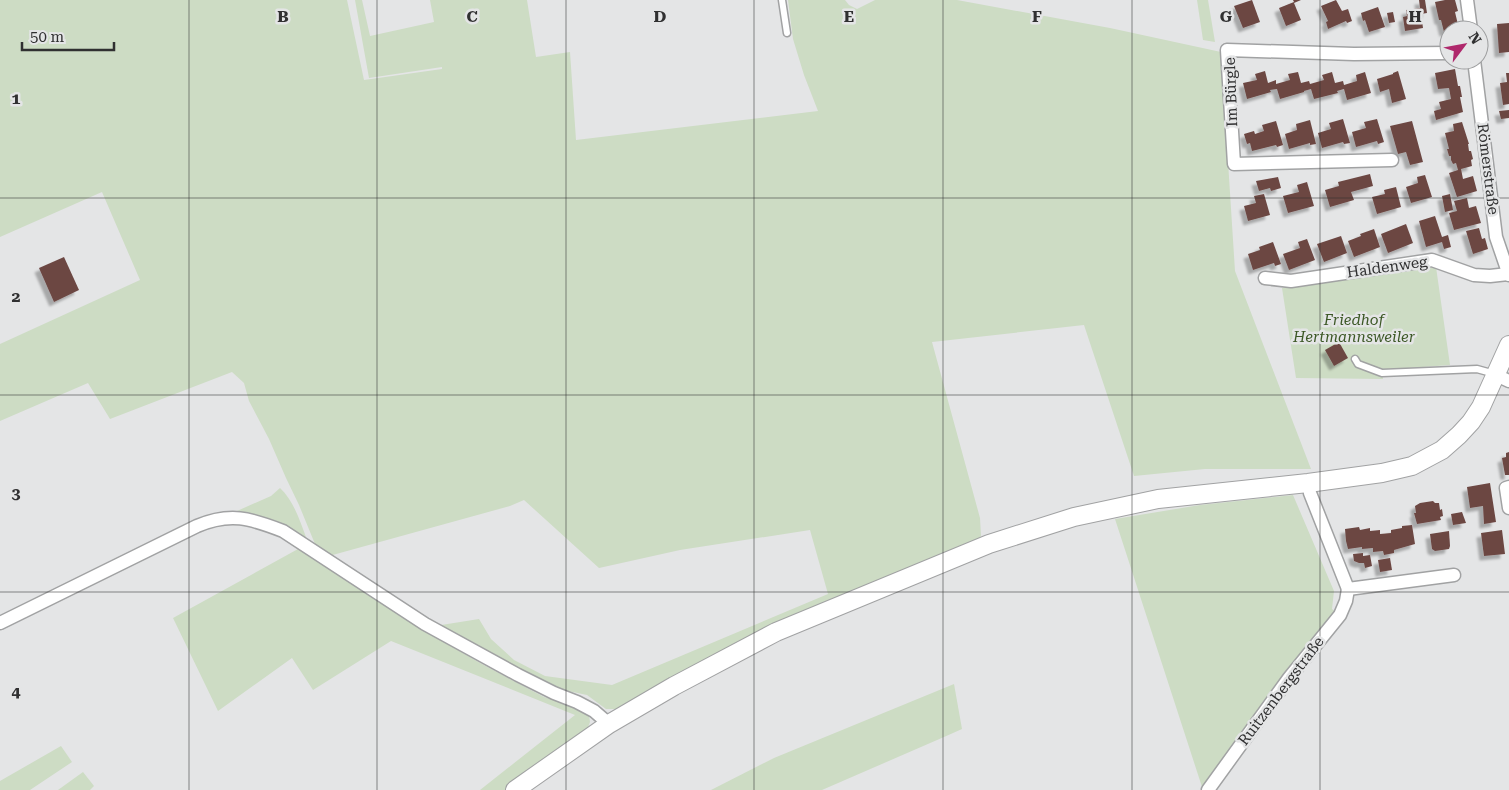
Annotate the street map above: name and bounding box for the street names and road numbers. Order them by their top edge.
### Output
street label: Im Bürgle [1221,57,1241,127]
street label: Römerstraße [1473,122,1503,216]
street label: Haldenweg [1346,252,1429,282]
street label: Ruitzenbergstraße [1234,633,1328,749]

